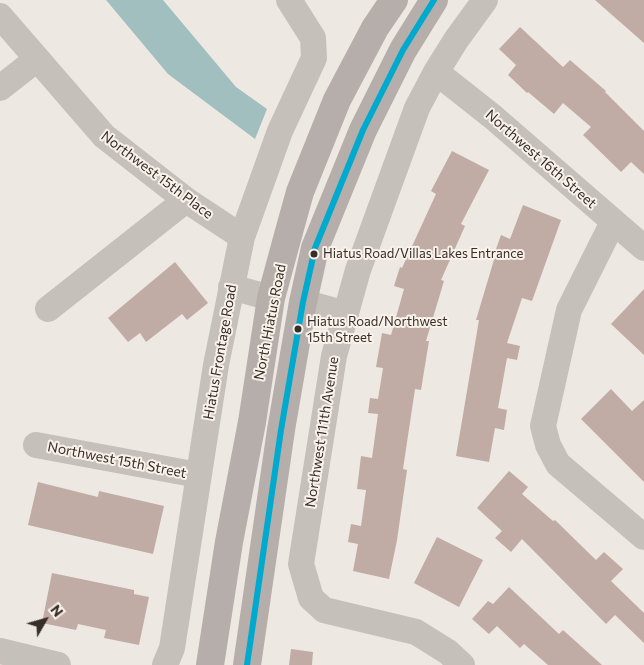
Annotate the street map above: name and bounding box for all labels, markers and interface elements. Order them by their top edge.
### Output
street label: Northwest 16th Street [482,106,600,212]
street label: Northwest 15th Place [98,127,216,223]
place label: Hiatus Road/Villas Lakes Entrance [323,246,523,262]
marker: Hiatus Road/Villas Lakes Entrance [309,249,319,259]
street label: North Hiatus Road [251,263,289,381]
street label: Hiatus Frontage Road [200,283,240,421]
place label: Hiatus Road/Northwest 15th Street [307,314,448,345]
marker: Hiatus Road/Northwest 15th Street [293,324,303,334]
street label: Northwest 111th Avenue [302,355,342,509]
street label: Northwest 15th Street [46,438,188,482]
north arrow [20,595,70,645]
text: N [47,601,67,620]

